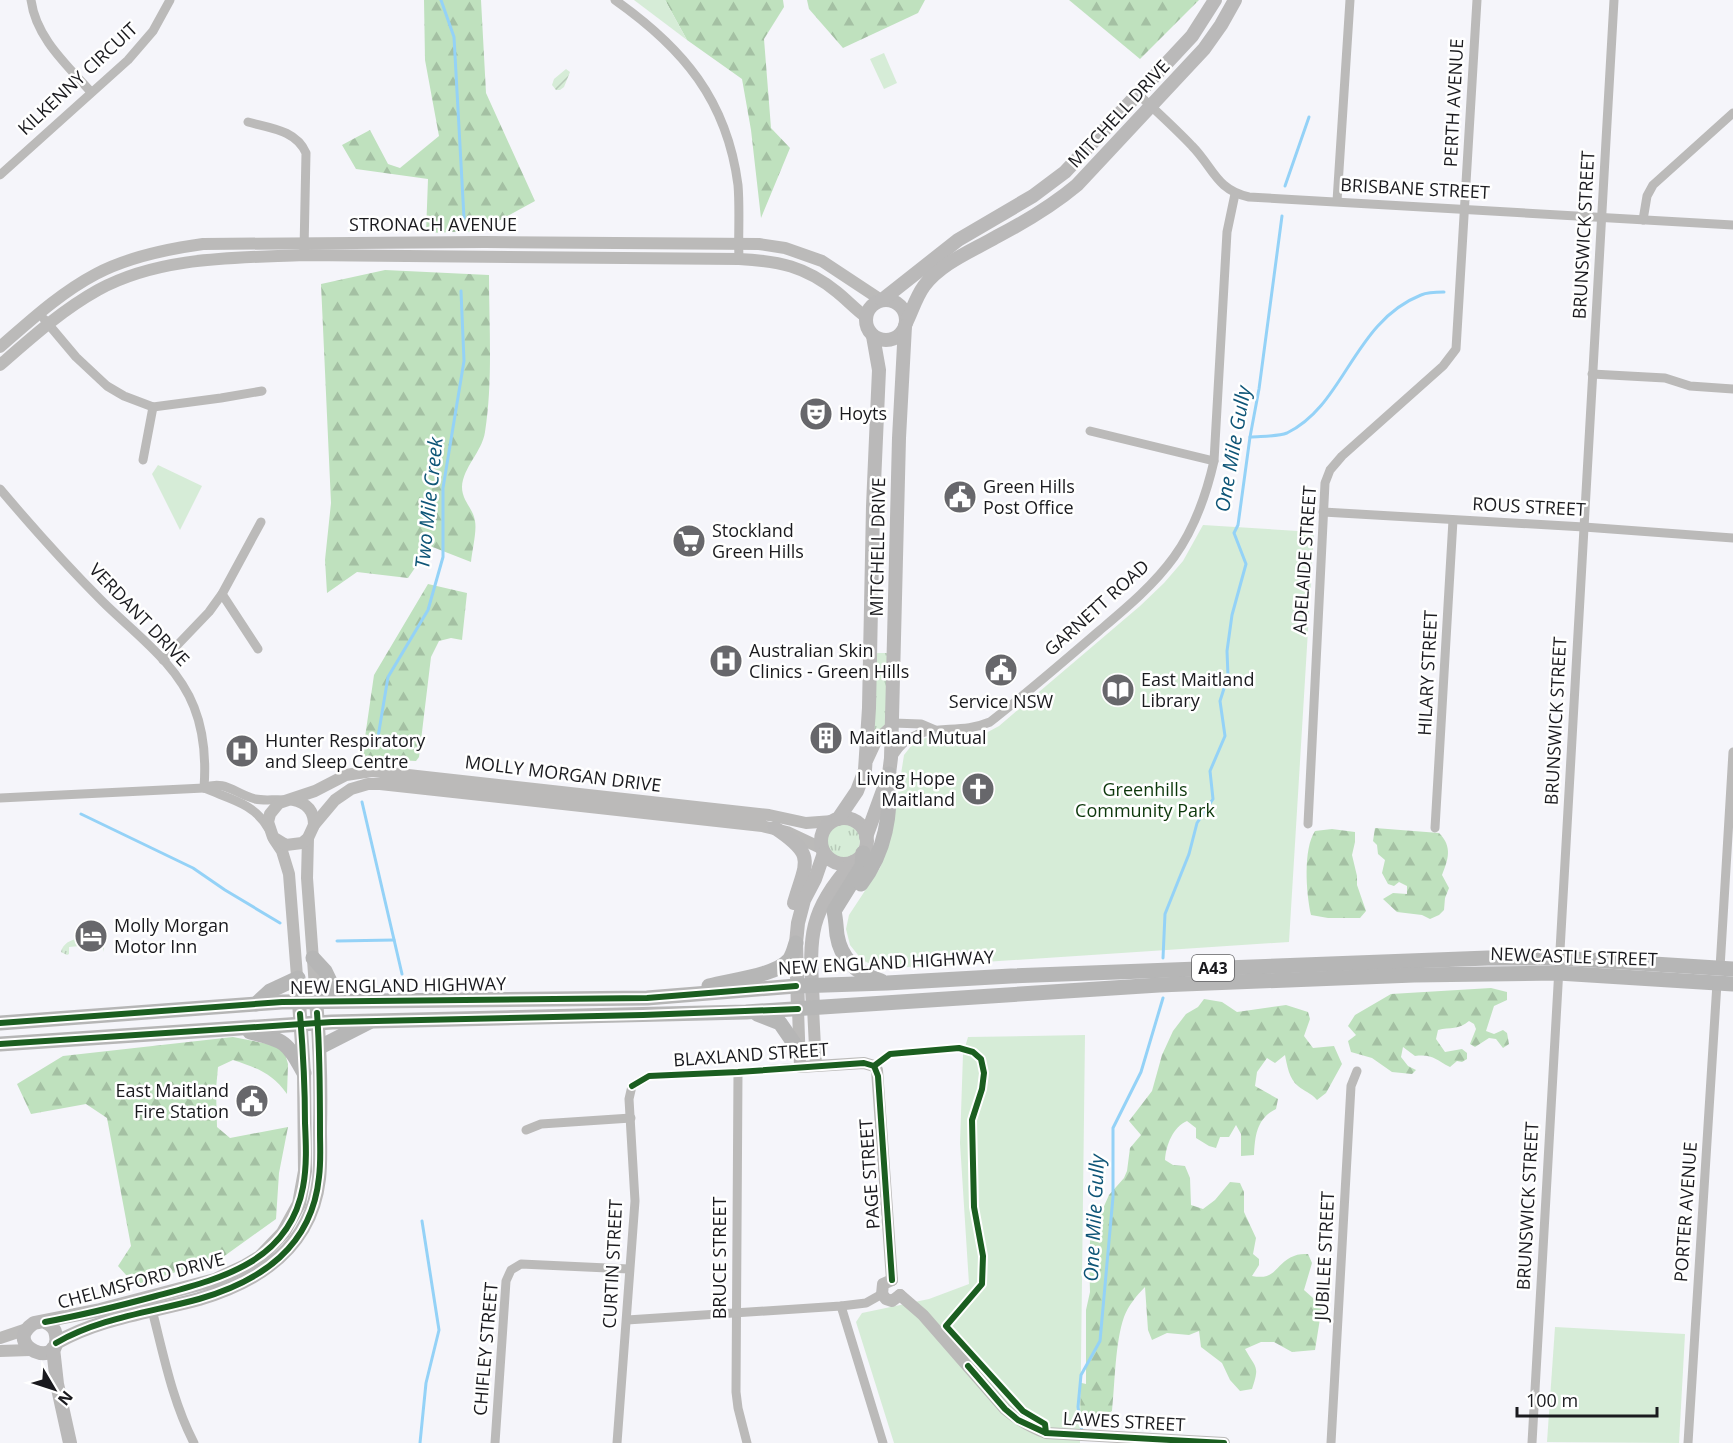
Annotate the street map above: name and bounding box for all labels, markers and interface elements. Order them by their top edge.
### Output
street label: KILKENNY CIRCUIT [12,17,142,140]
street label: PERTH AVENUE [1438,38,1468,168]
street label: MITCHELL DRIVE [1062,54,1174,172]
street label: BRUNSWICK STREET [1567,150,1599,320]
street label: BRISBANE STREET [1340,172,1491,204]
street label: STRONACH AVENUE [349,212,517,236]
water label: One Mile Gully [1208,382,1257,514]
theatre icon: Hoyts [798,396,834,432]
place label: Hoyts [839,401,887,425]
water label: Two Mile Creek [408,435,449,570]
place label: Green Hills Post Office [983,474,1075,519]
street label: MITCHELL DRIVE [864,477,890,617]
public building icon: Green Hills Post Office [942,479,978,515]
street label: ADELAIDE STREET [1287,485,1321,635]
street label: ROUS STREET [1472,491,1586,521]
place label: Stockland Green Hills [712,518,804,563]
supermarket icon: Stockland Green Hills [671,523,707,559]
street label: GARNETT ROAD [1039,554,1154,661]
street label: VERDANT DRIVE [84,558,195,671]
street label: HILARY STREET [1412,609,1442,736]
street label: BRUNSWICK STREET [1539,636,1571,806]
place label: Australian Skin Clinics - Green Hills [749,638,909,683]
hospital icon: Australian Skin Clinics - Green Hills [708,643,744,679]
public building icon: Service NSW [983,652,1019,688]
place label: East Maitland Library [1141,667,1254,712]
library icon: East Maitland Library [1100,672,1136,708]
place label: Service NSW [949,689,1054,713]
building icon: Maitland Mutual [808,720,844,756]
place label: Maitland Mutual [849,725,987,749]
place label: Hunter Respiratory and Sleep Centre [265,728,426,773]
hospital icon: Hunter Respiratory and Sleep Centre [224,733,260,769]
street label: MOLLY MORGAN DRIVE [464,749,663,797]
place label: Living Hope Maitland [857,766,955,811]
church icon: Living Hope Maitland [960,771,996,807]
park label: Greenhills Community Park [1075,777,1215,822]
place label: Molly Morgan Motor Inn [114,913,229,958]
hotel icon: Molly Morgan Motor Inn [73,918,109,954]
street label: NEWCASTLE STREET [1490,941,1658,971]
street label: NEW ENGLAND HIGHWAY [777,944,996,980]
road number: A43 [1192,955,1234,981]
street label: NEW ENGLAND HIGHWAY [290,971,507,999]
street label: BLAXLAND STREET [672,1037,830,1071]
place label: East Maitland Fire Station [116,1078,229,1123]
public building icon: East Maitland Fire Station [234,1083,270,1119]
street label: PAGE STREET [853,1118,885,1230]
street label: BRUNSWICK STREET [1511,1121,1543,1291]
street label: PORTER AVENUE [1668,1141,1702,1283]
water label: One Mile Gully [1077,1152,1110,1282]
street label: JUBILEE STREET [1309,1191,1339,1323]
street label: BRUCE STREET [707,1197,731,1319]
street label: CURTIN STREET [597,1199,627,1329]
street label: CHELMSFORD DRIVE [54,1246,227,1314]
street label: CHIFLEY STREET [467,1281,503,1417]
north arrow [24,1359,84,1419]
scale bar [1517,1380,1656,1418]
text: N [53,1386,78,1410]
text: 100 m [1526,1388,1578,1412]
street label: LAWES STREET [1062,1406,1186,1436]

